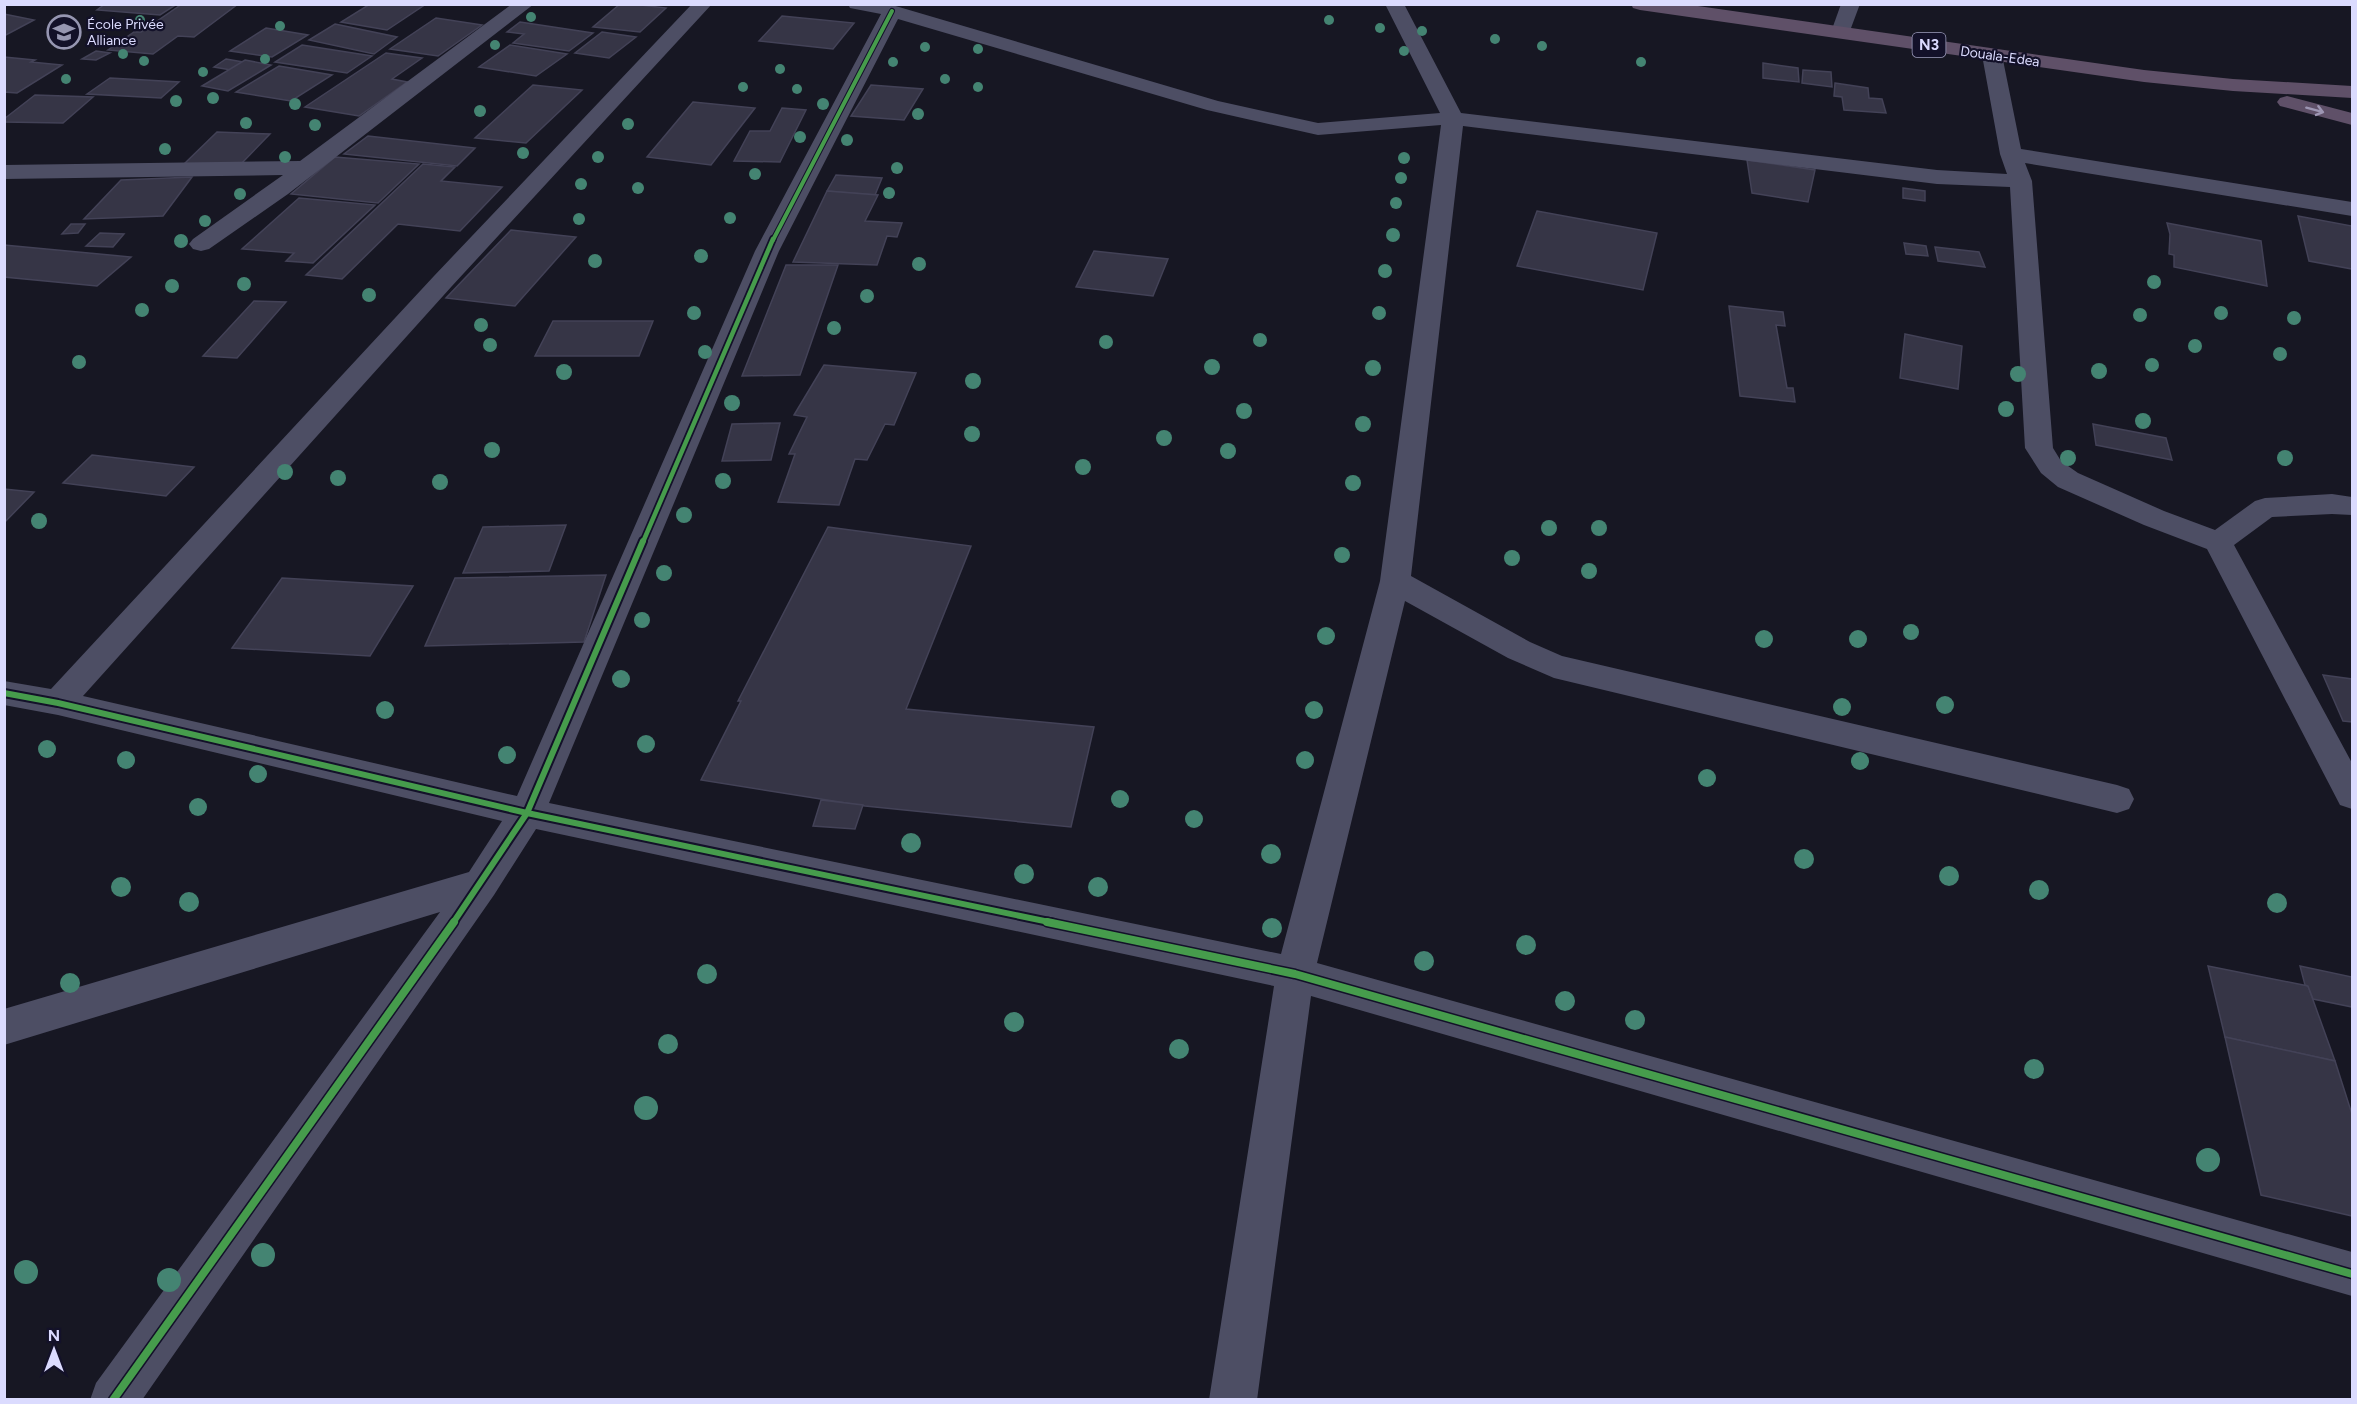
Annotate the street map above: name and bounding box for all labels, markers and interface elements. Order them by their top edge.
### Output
school or university icon: École Privée Alliance [46,14,82,50]
place label: École Privée Alliance [87,16,164,49]
road number: N3 [1912,33,1946,57]
street label: Douala-Edea [1959,43,2041,70]
one-way arrow [2306,104,2325,116]
north arrow [24,1320,84,1380]
text: N [48,1326,60,1345]

